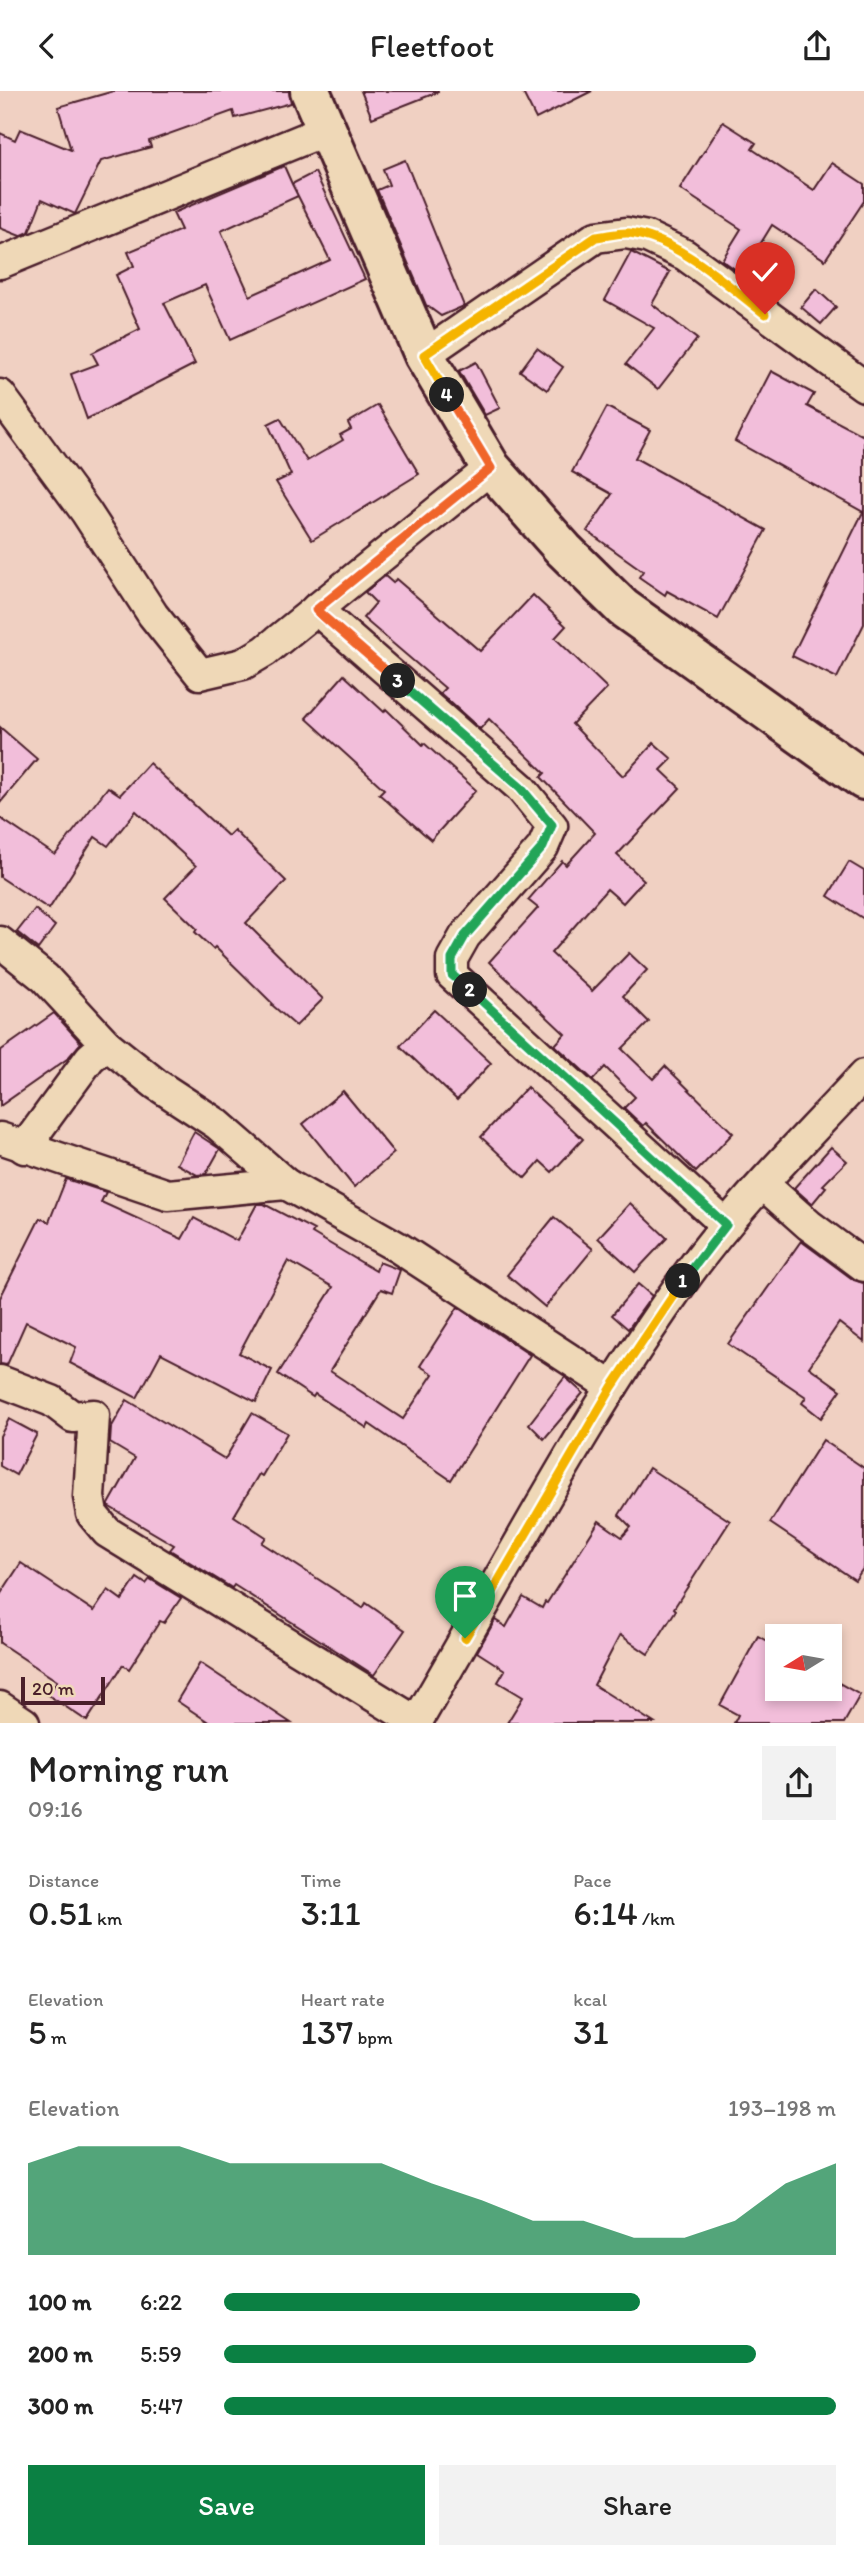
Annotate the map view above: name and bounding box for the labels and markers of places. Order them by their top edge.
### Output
pin [735,242,795,314]
pin: 4 [430,377,464,413]
pin: 3 [380,663,416,699]
pin: 2 [452,972,488,1007]
pin: 1 [666,1263,700,1299]
pin [435,1566,495,1638]

